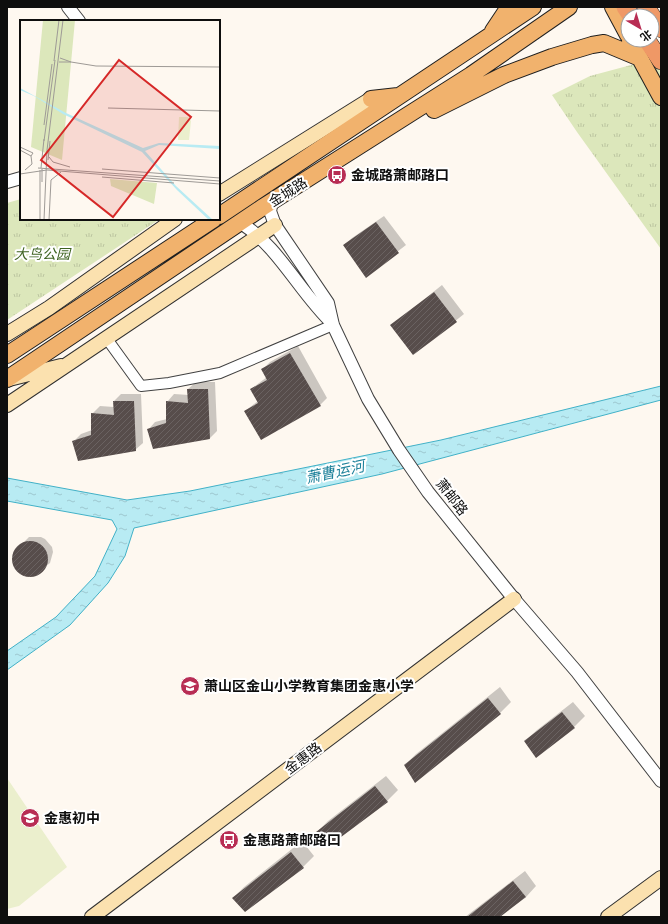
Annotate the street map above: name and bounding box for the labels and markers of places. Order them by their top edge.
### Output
bus stop icon: 金城路萧邮路口 [326,164,348,186]
place label: 金城路萧邮路口 [351,167,449,184]
school or university icon: 萧山区金山小学教育集团金惠小学 [179,675,201,697]
place label: 萧山区金山小学教育集团金惠小学 [204,678,414,695]
school or university icon: 金惠初中 [19,807,41,829]
place label: 金惠初中 [44,810,100,827]
bus stop icon: 金惠路萧邮路口 [218,829,240,851]
place label: 金惠路萧邮路口 [243,832,341,849]

